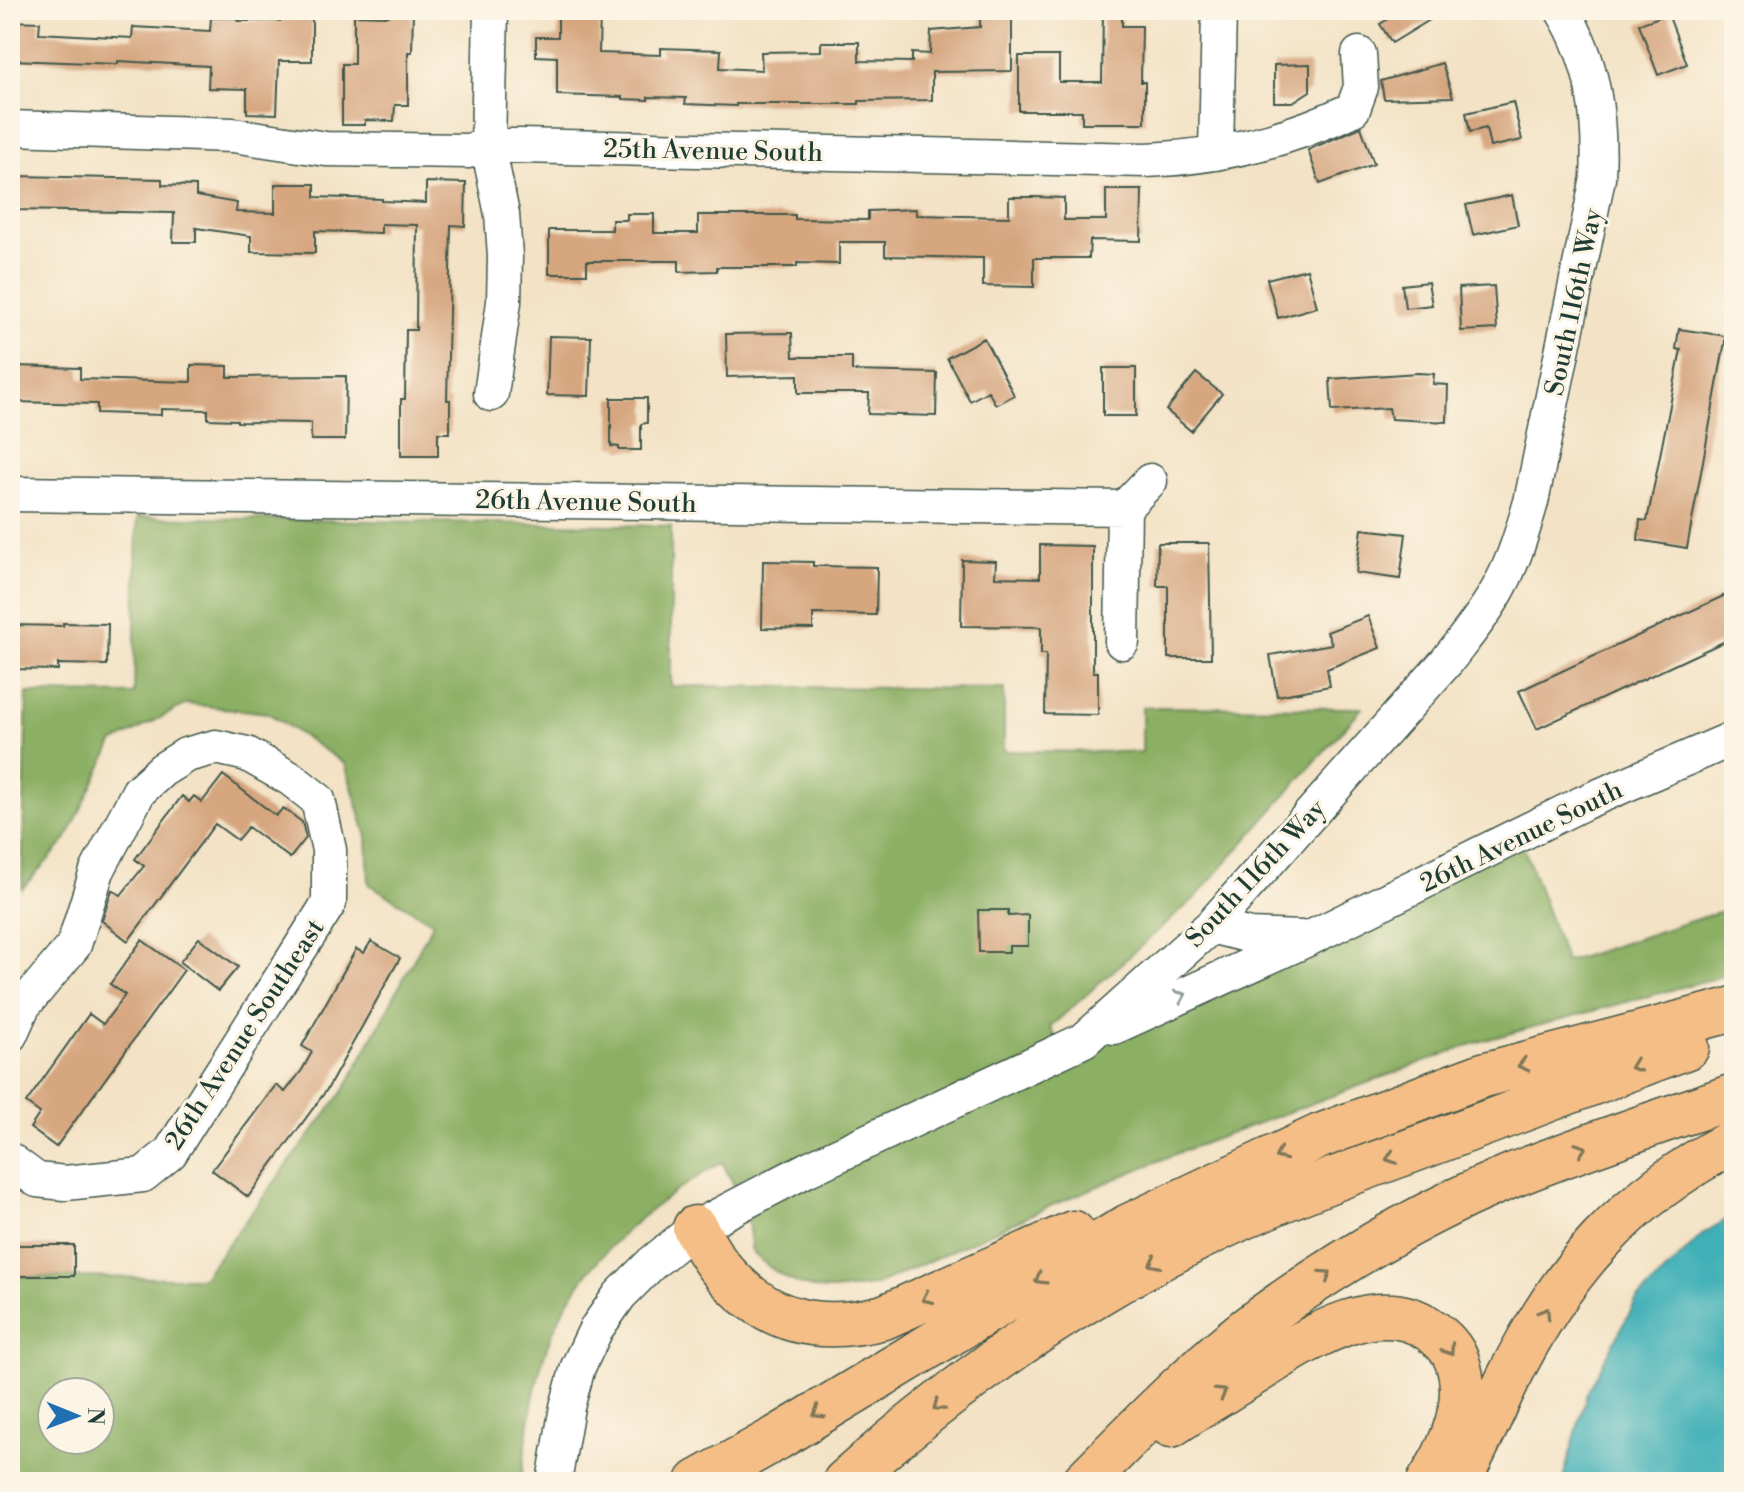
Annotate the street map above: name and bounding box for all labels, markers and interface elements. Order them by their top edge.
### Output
street label: 25th Avenue South [603,133,823,169]
street label: South 116th Way [1539,205,1610,399]
street label: 26th Avenue South [475,484,697,520]
street label: 26th Avenue South [1415,774,1628,900]
street label: South 116th Way [1179,793,1333,954]
street label: 26th Avenue Southeast [158,913,331,1156]
one-way arrow [1173,990,1187,1006]
one-way arrow [1517,1055,1531,1072]
one-way arrow [1629,1056,1643,1073]
one-way arrow [1573,1142,1587,1159]
one-way arrow [1273,1145,1288,1161]
one-way arrow [1385,1148,1399,1164]
one-way arrow [1147,1253,1162,1268]
one-way arrow [1034,1269,1049,1285]
one-way arrow [1317,1270,1331,1285]
one-way arrow [921,1288,935,1304]
one-way arrow [1535,1307,1551,1322]
one-way arrow [1440,1342,1455,1356]
north arrow [36,1376,116,1456]
one-way arrow [1212,1387,1227,1402]
one-way arrow [932,1397,946,1411]
one-way arrow [812,1403,826,1418]
text: N [81,1407,108,1426]

